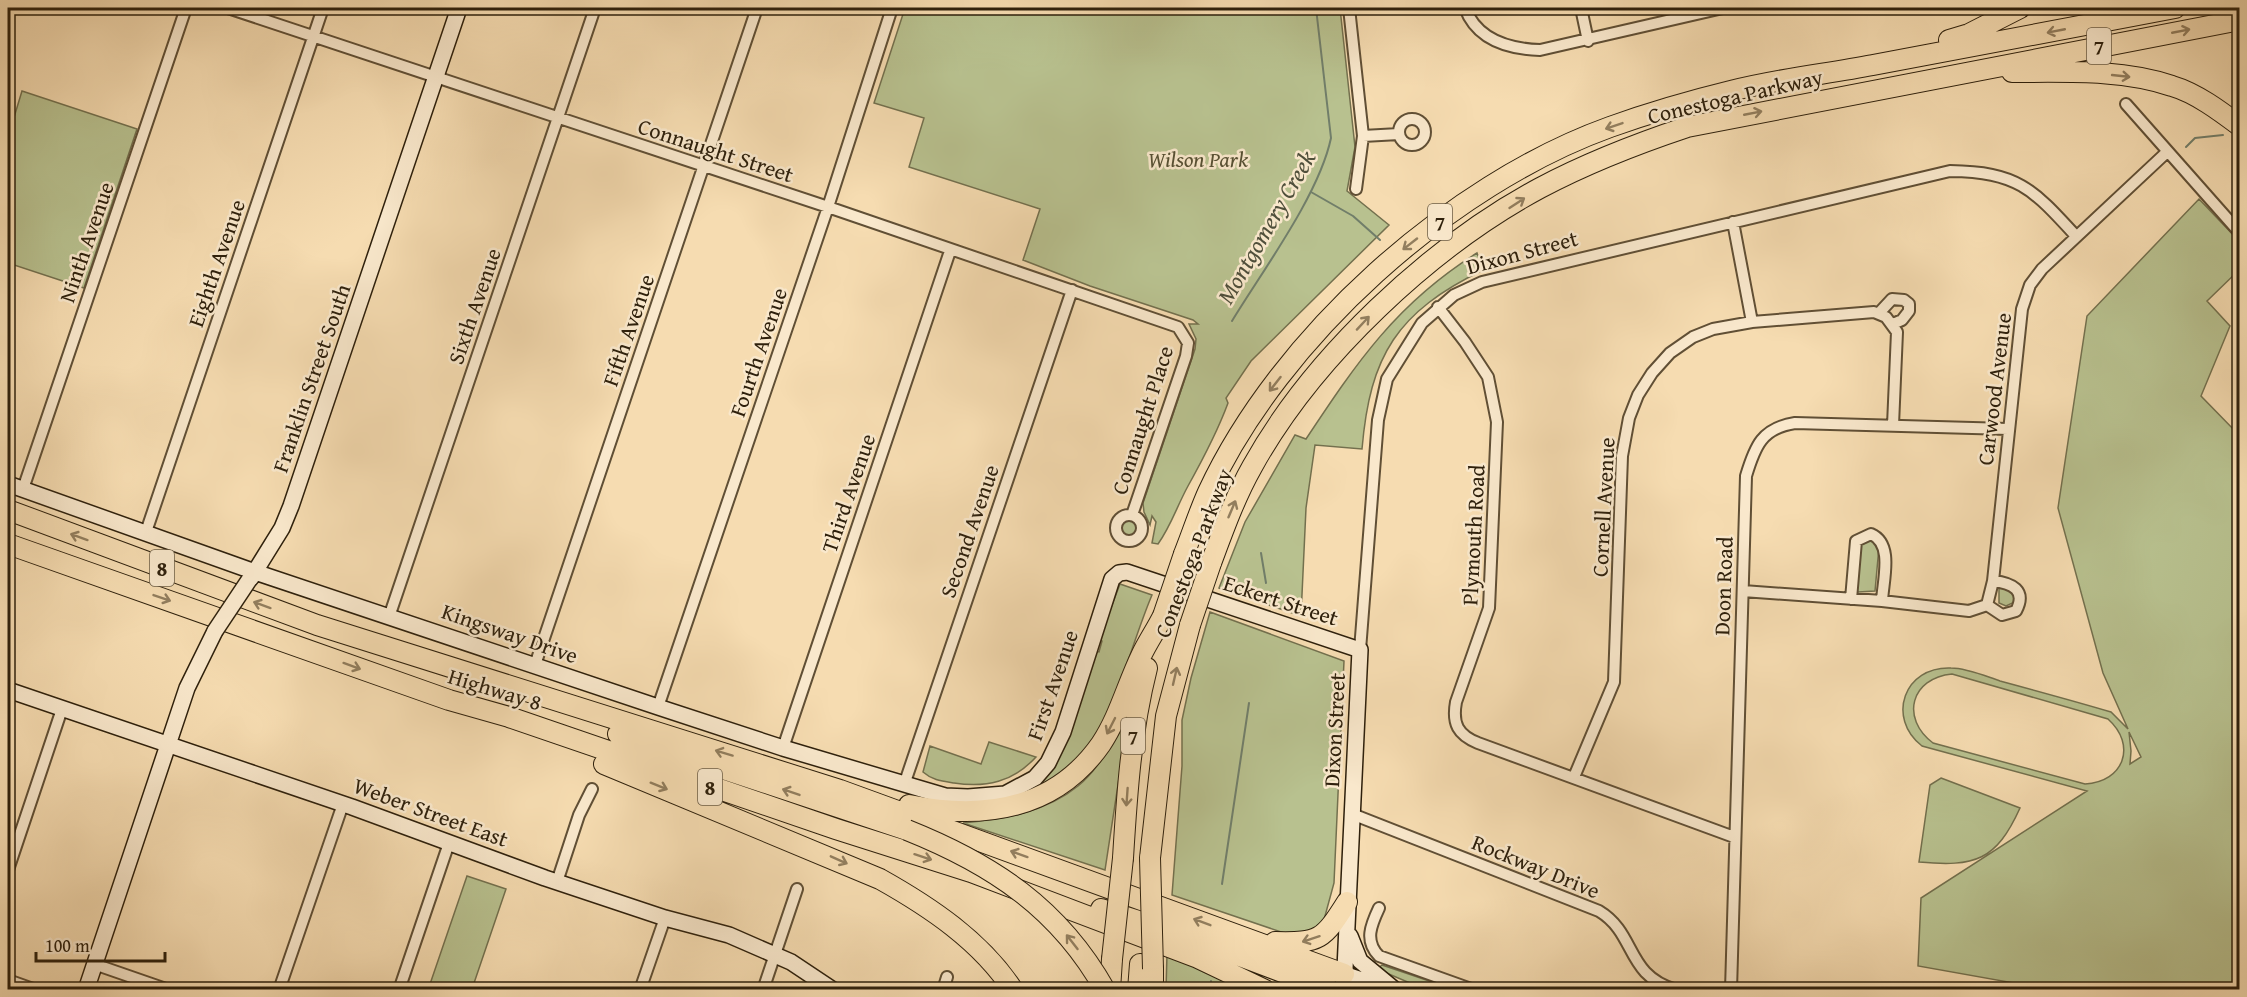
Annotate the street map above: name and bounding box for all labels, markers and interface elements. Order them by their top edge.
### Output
one-way arrow [2170,25,2190,36]
one-way arrow [2047,26,2066,37]
road number: 7 [2087,28,2111,64]
street label: Conestoga Parkway [1644,60,1826,132]
one-way arrow [2111,71,2131,82]
one-way arrow [1743,107,1762,118]
street label: Connaught Street [634,110,798,190]
one-way arrow [1605,121,1624,132]
park label: Wilson Park [1148,143,1249,175]
water label: Montgomery Creek [1208,144,1324,310]
street label: Ninth Avenue [50,177,122,307]
street label: Eighth Avenue [179,195,253,331]
one-way arrow [1508,197,1524,209]
road number: 7 [1428,204,1452,240]
street label: Dixon Street [1463,222,1582,282]
one-way arrow [1403,238,1419,251]
street label: Sixth Avenue [439,244,509,368]
street label: Fifth Avenue [594,270,662,390]
street label: Franklin Street South [264,279,358,477]
street label: Fourth Avenue [721,283,795,421]
street label: Carwood Avenue [1969,311,2019,467]
one-way arrow [1356,315,1370,330]
street label: Connaught Place [1103,342,1181,498]
one-way arrow [1269,376,1282,392]
street label: Third Avenue [813,429,883,557]
street label: Cornell Avenue [1583,436,1623,578]
street label: Second Avenue [931,460,1007,602]
street label: Plymouth Road [1453,463,1493,606]
street label: Conestoga Parkway [1146,464,1240,642]
one-way arrow [1227,500,1238,518]
one-way arrow [70,531,89,542]
street label: Doon Road [1705,536,1741,636]
road number: 8 [150,550,174,586]
street label: Eckert Street [1219,566,1343,634]
one-way arrow [152,594,171,605]
street label: Kingsway Drive [438,595,582,671]
one-way arrow [253,598,272,609]
street label: First Avenue [1018,625,1086,745]
street label: Highway 8 [444,660,546,718]
one-way arrow [342,661,361,672]
one-way arrow [1170,667,1181,686]
street label: Dixon Street [1315,672,1353,788]
one-way arrow [1105,717,1117,734]
road number: 7 [1121,718,1145,754]
one-way arrow [715,747,734,758]
street label: Weber Street East [349,769,513,855]
road number: 8 [698,769,722,805]
one-way arrow [649,781,668,792]
one-way arrow [782,786,801,797]
one-way arrow [1121,786,1132,806]
street label: Rockway Drive [1467,826,1605,906]
one-way arrow [1010,847,1029,858]
one-way arrow [913,852,932,863]
one-way arrow [830,856,848,867]
one-way arrow [1193,915,1212,926]
scale bar [36,925,165,963]
text: 100 m [45,932,90,959]
one-way arrow [1066,934,1078,950]
one-way arrow [1302,935,1320,946]

